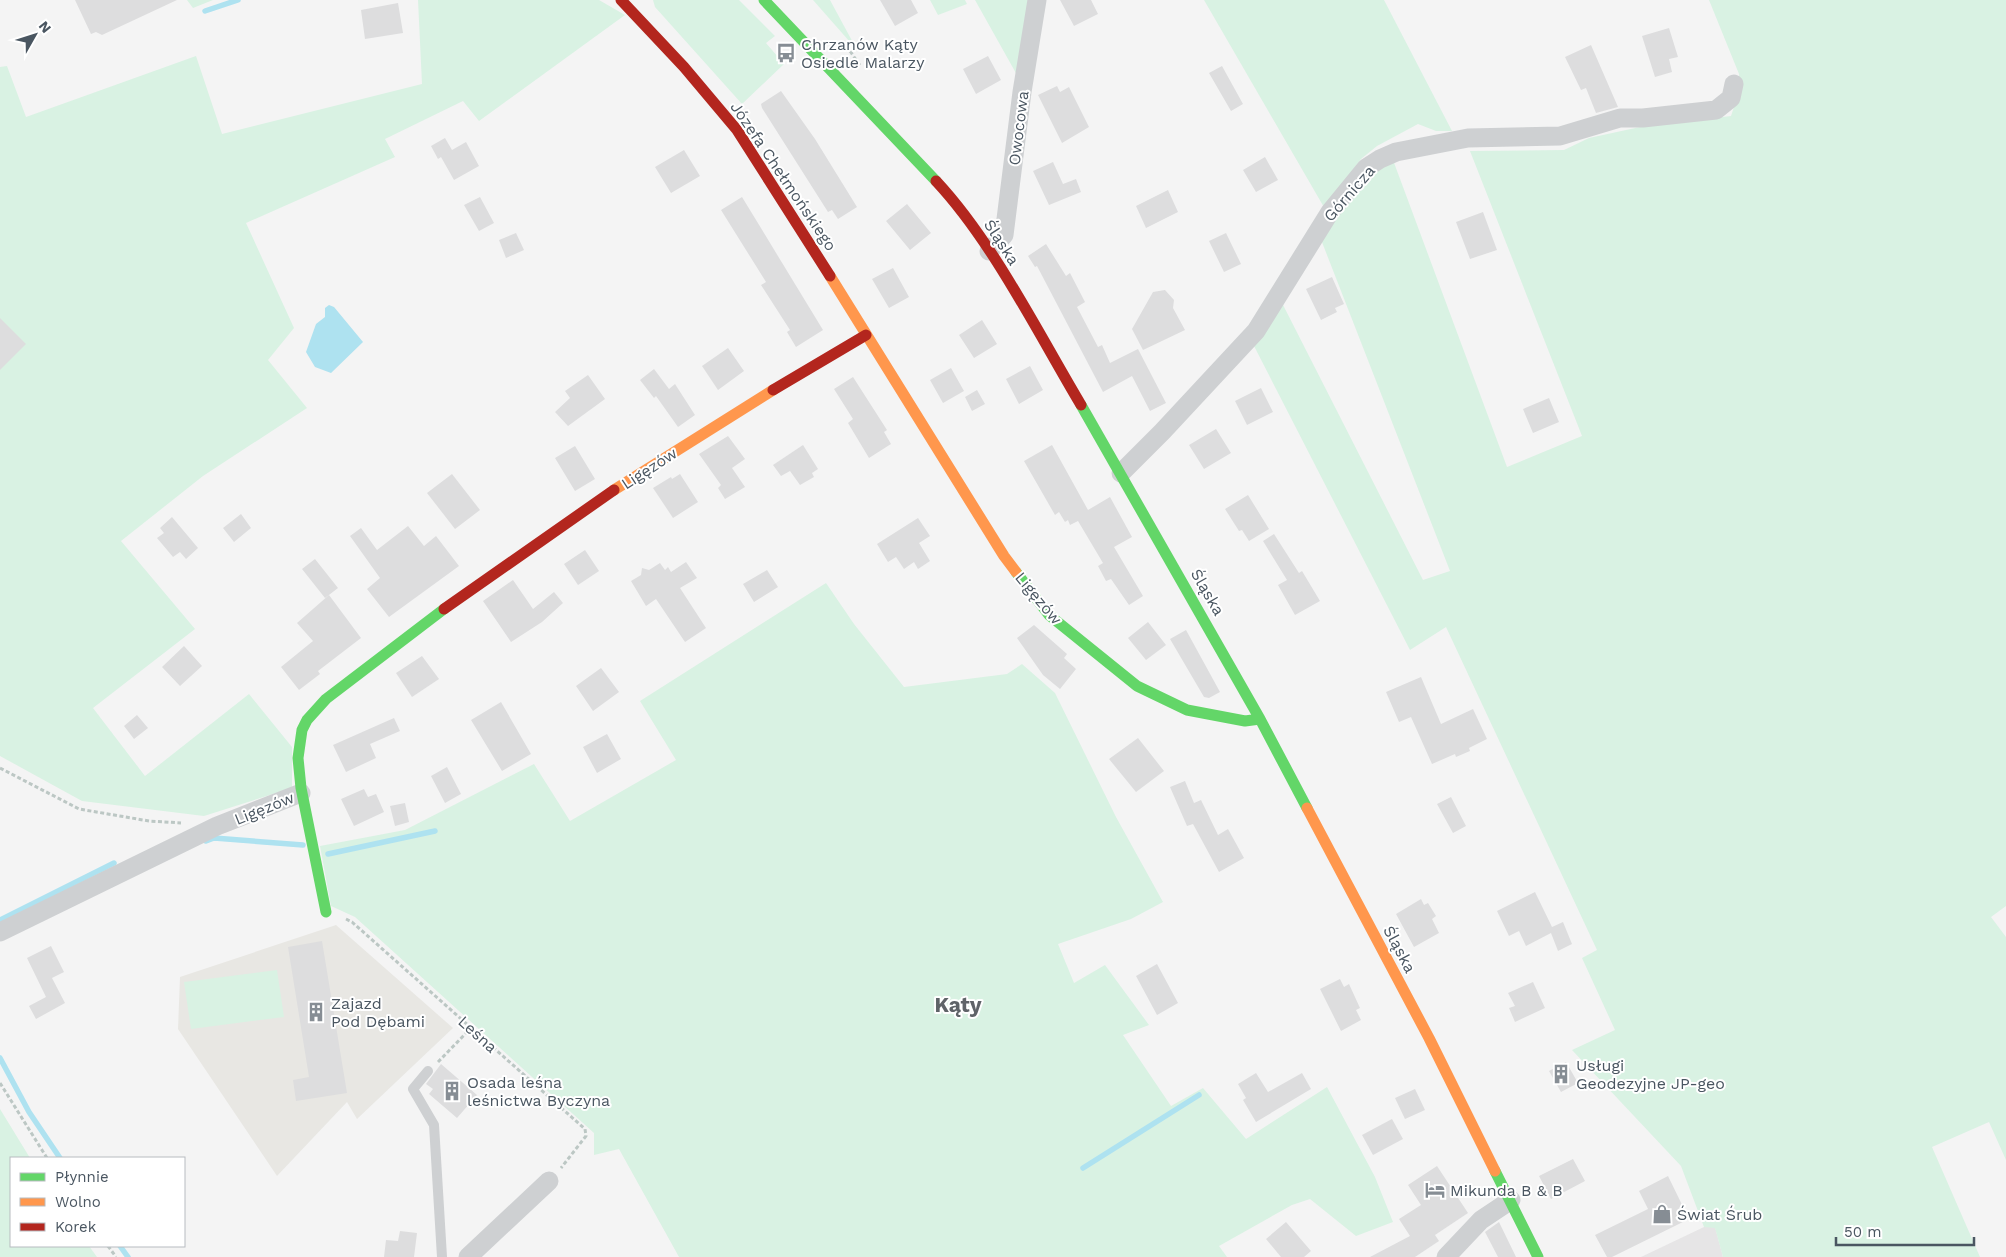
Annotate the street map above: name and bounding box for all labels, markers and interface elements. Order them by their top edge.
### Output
north arrow [10,10,60,60]
text: N [36,18,55,36]
place label: Chrzanów Kąty Osiedle Malarzy [801,35,925,72]
bus stop icon: Chrzanów Kąty Osiedle Malarzy [775,42,797,64]
street label: Owocowa [1004,90,1033,166]
street label: Józefa Chełmońskiego [727,98,841,254]
street label: Górnicza [1320,161,1379,225]
street label: Śląska [980,216,1023,269]
street label: Ligęzów [618,443,681,493]
street label: Śląska [1187,566,1228,619]
street label: Ligęzów [1011,568,1066,628]
street label: Ligęzów [232,788,297,829]
street label: Śląska [1379,922,1420,976]
district label: Kąty [934,992,982,1017]
place label: Zajazd Pod Dębami [331,994,425,1031]
building icon: Zajazd Pod Dębami [305,1001,327,1023]
street label: Leśna [454,1012,501,1057]
place label: Usługi Geodezyjne JP-geo [1576,1056,1725,1093]
building icon: Usługi Geodezyjne JP-geo [1550,1063,1572,1085]
place label: Osada leśna leśnictwa Byczyna [467,1073,610,1110]
building icon: Osada leśna leśnictwa Byczyna [441,1080,463,1102]
legend [10,1157,185,1247]
text: Płynnie [55,1168,109,1186]
hotel icon: Mikunda B & B [1424,1179,1446,1201]
place label: Mikunda B & B [1450,1181,1563,1200]
text: Wolno [55,1193,101,1211]
shop icon: Świat Śrub [1651,1203,1673,1225]
place label: Świat Śrub [1677,1205,1762,1224]
scale bar [1836,1214,1974,1246]
text: Korek [55,1218,97,1236]
text: 50 m [1844,1223,1881,1241]

